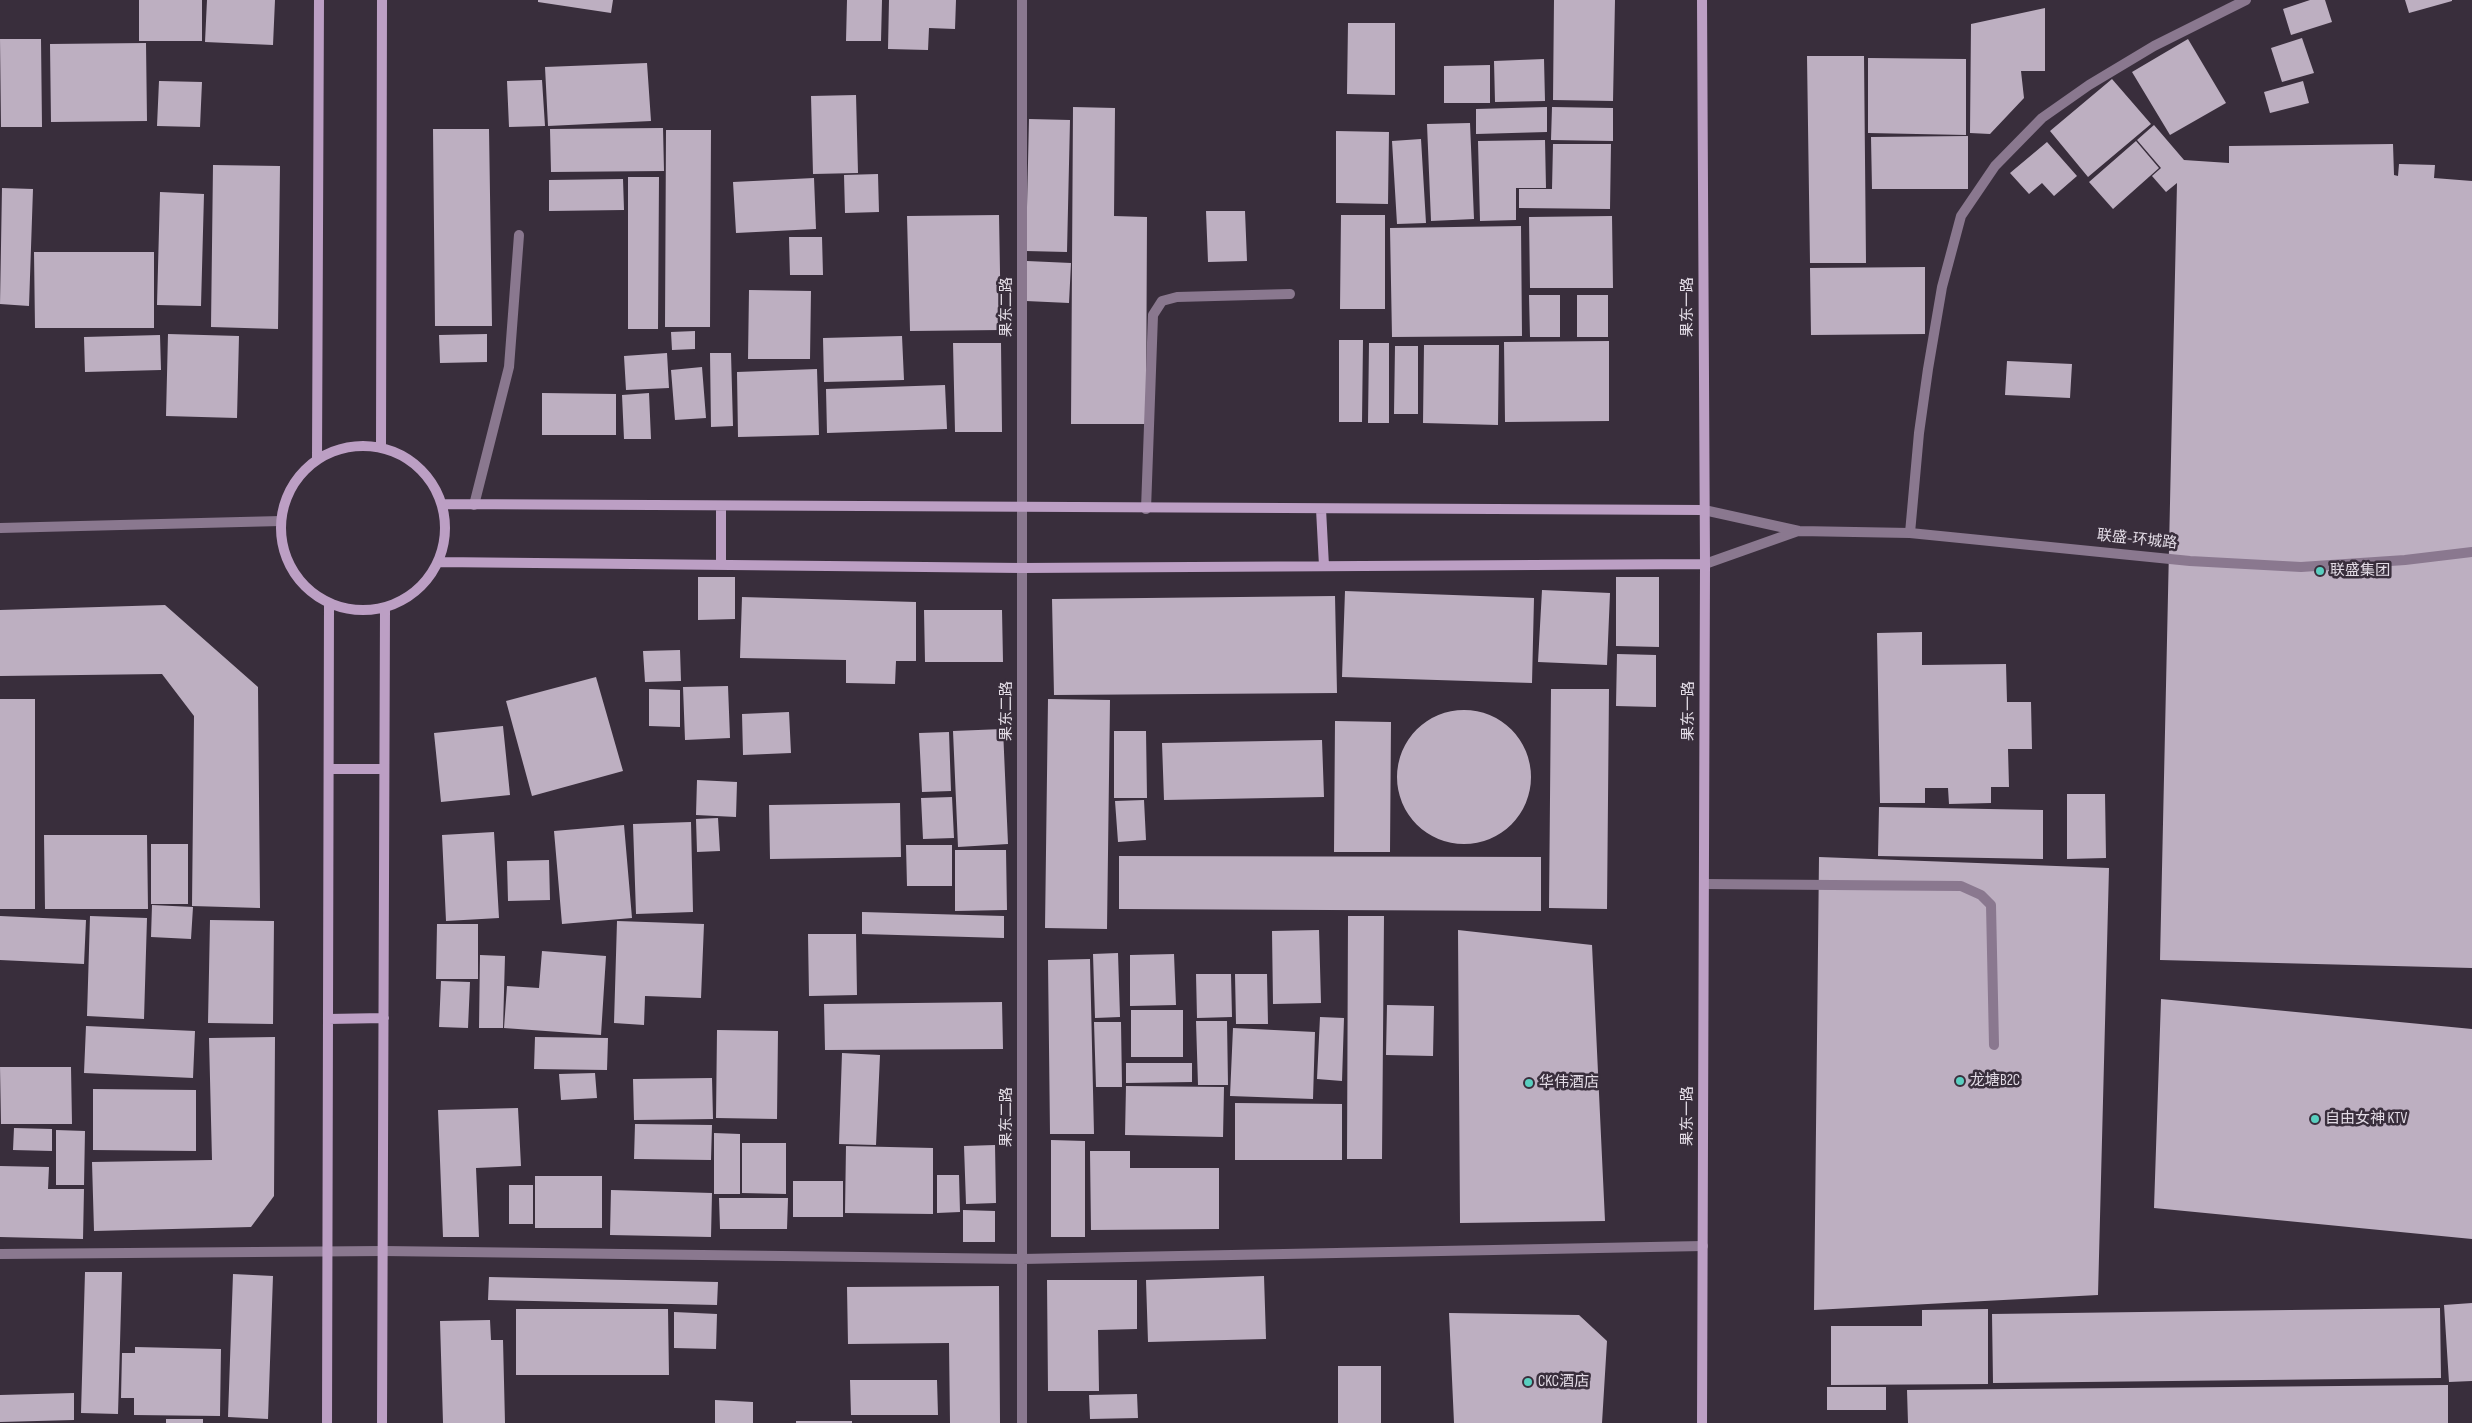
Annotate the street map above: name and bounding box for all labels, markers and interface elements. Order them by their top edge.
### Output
street label: 果东二路 [998,277,1016,337]
street label: 果东一路 [1679,277,1697,337]
street label: 联盛-环城路 [2096,527,2178,553]
place label: 联盛集团 [2330,562,2390,580]
marker: 联盛集团 [2314,565,2326,577]
street label: 果东二路 [998,681,1016,741]
street label: 果东一路 [1680,681,1698,741]
place label: 龙塘B2C [1970,1072,2020,1090]
place label: 华伟酒店 [1539,1074,1599,1092]
marker: 龙塘B2C [1954,1075,1966,1087]
marker: 华伟酒店 [1523,1077,1535,1089]
street label: 果东一路 [1679,1086,1697,1146]
street label: 果东二路 [998,1087,1016,1147]
place label: 自由女神 KTV [2325,1110,2407,1128]
marker: 自由女神 KTV [2309,1113,2321,1125]
place label: CKC酒店 [1538,1373,1589,1391]
marker: CKC酒店 [1522,1376,1534,1388]

